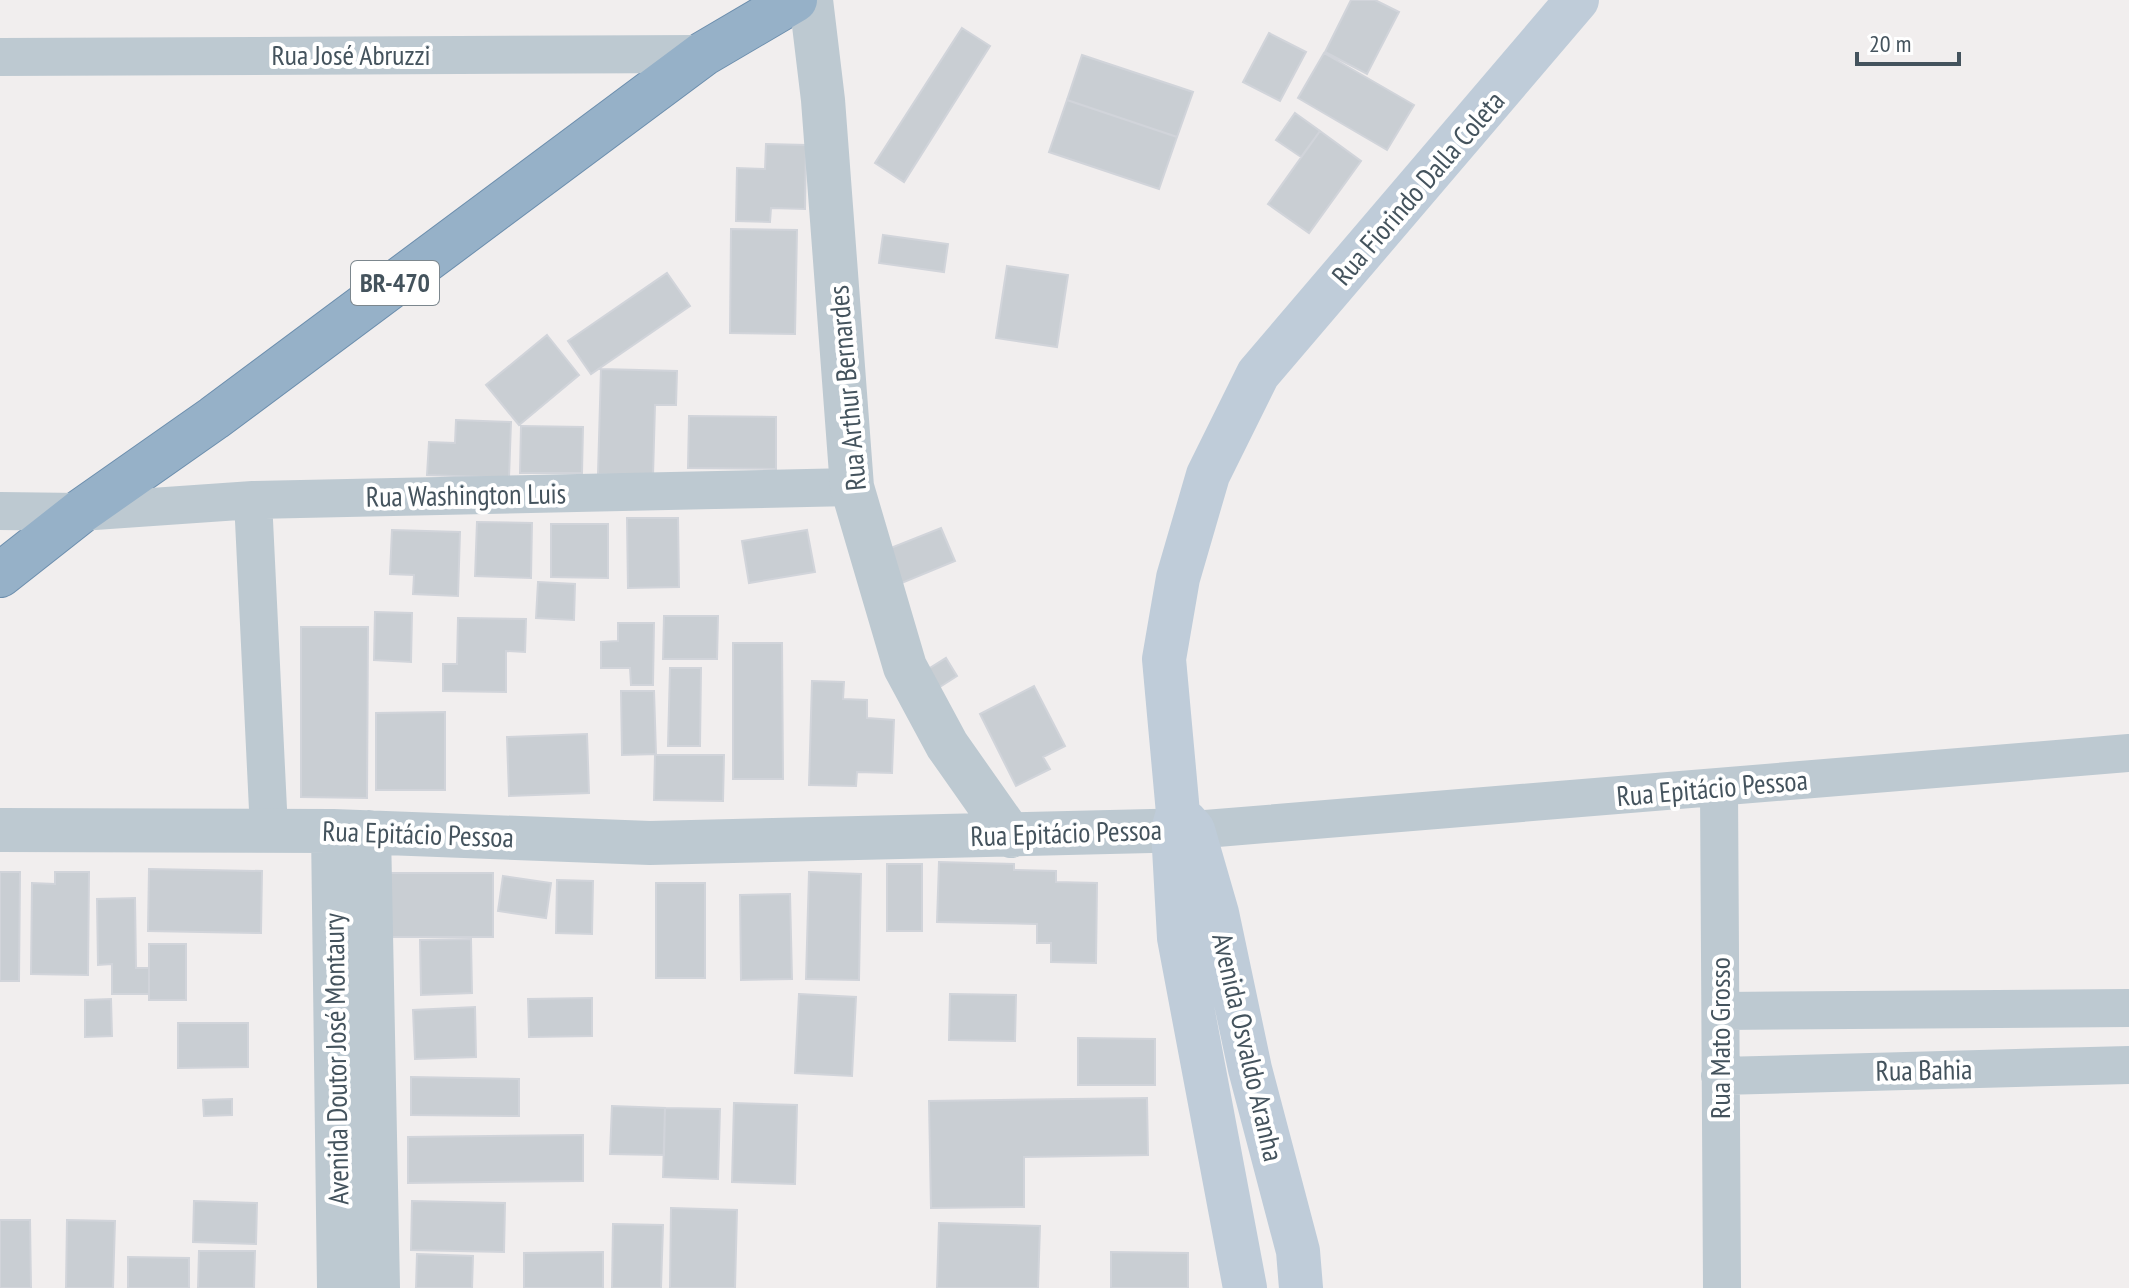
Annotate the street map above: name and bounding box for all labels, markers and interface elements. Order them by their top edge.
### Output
scale bar [1857,16,1959,66]
text: 20 m [1869,28,1911,59]
street label: Rua José Abruzzi [271,36,431,73]
street label: Rua Fiorindo Dalla Coleta [1323,83,1512,293]
road number: BR-470 [351,261,439,305]
street label: Rua Arthur Bernardes [819,284,874,492]
street label: Rua Washington Luis [366,474,566,515]
street label: Rua Epitácio Pessoa [1615,761,1809,814]
street label: Rua Epitácio Pessoa [970,811,1162,854]
street label: Rua Epitácio Pessoa [322,812,514,855]
street label: Avenida Doutor José Montaury [314,912,357,1205]
street label: Avenida Osvaldo Aranha [1204,929,1293,1165]
street label: Rua Mato Grosso [1701,957,1738,1119]
street label: Rua Bahia [1875,1050,1973,1089]

